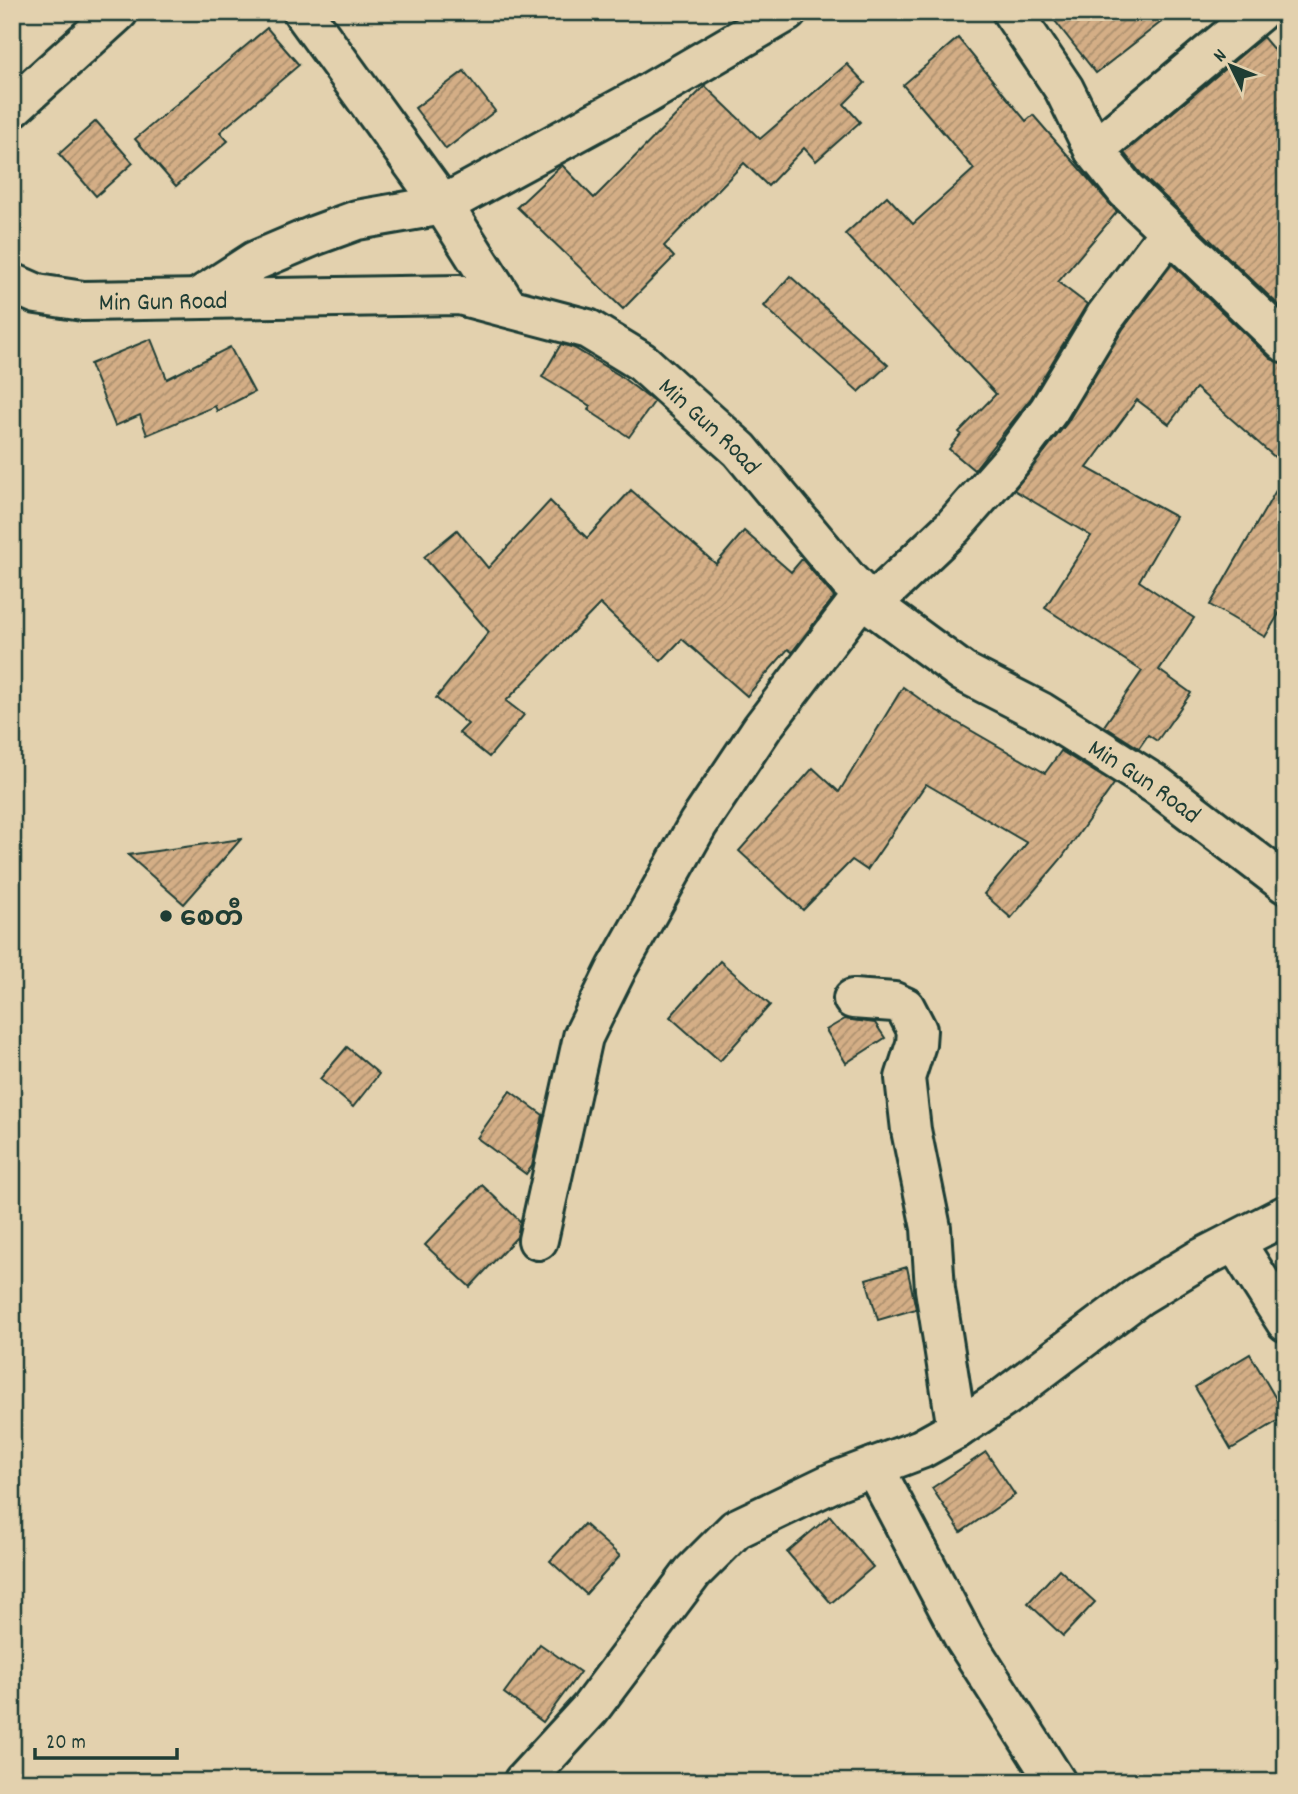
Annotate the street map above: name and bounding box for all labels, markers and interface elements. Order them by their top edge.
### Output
north arrow [1196,32,1266,102]
text: N [1208,44,1234,69]
street label: Min Gun Road [98,284,228,323]
street label: Min Gun Road [649,370,768,484]
street label: Min Gun Road [1080,731,1207,834]
place label: စေတီ [180,897,243,938]
marker: စေတီ [158,908,174,924]
scale bar [35,1717,177,1761]
text: 20 m [46,1729,86,1759]

